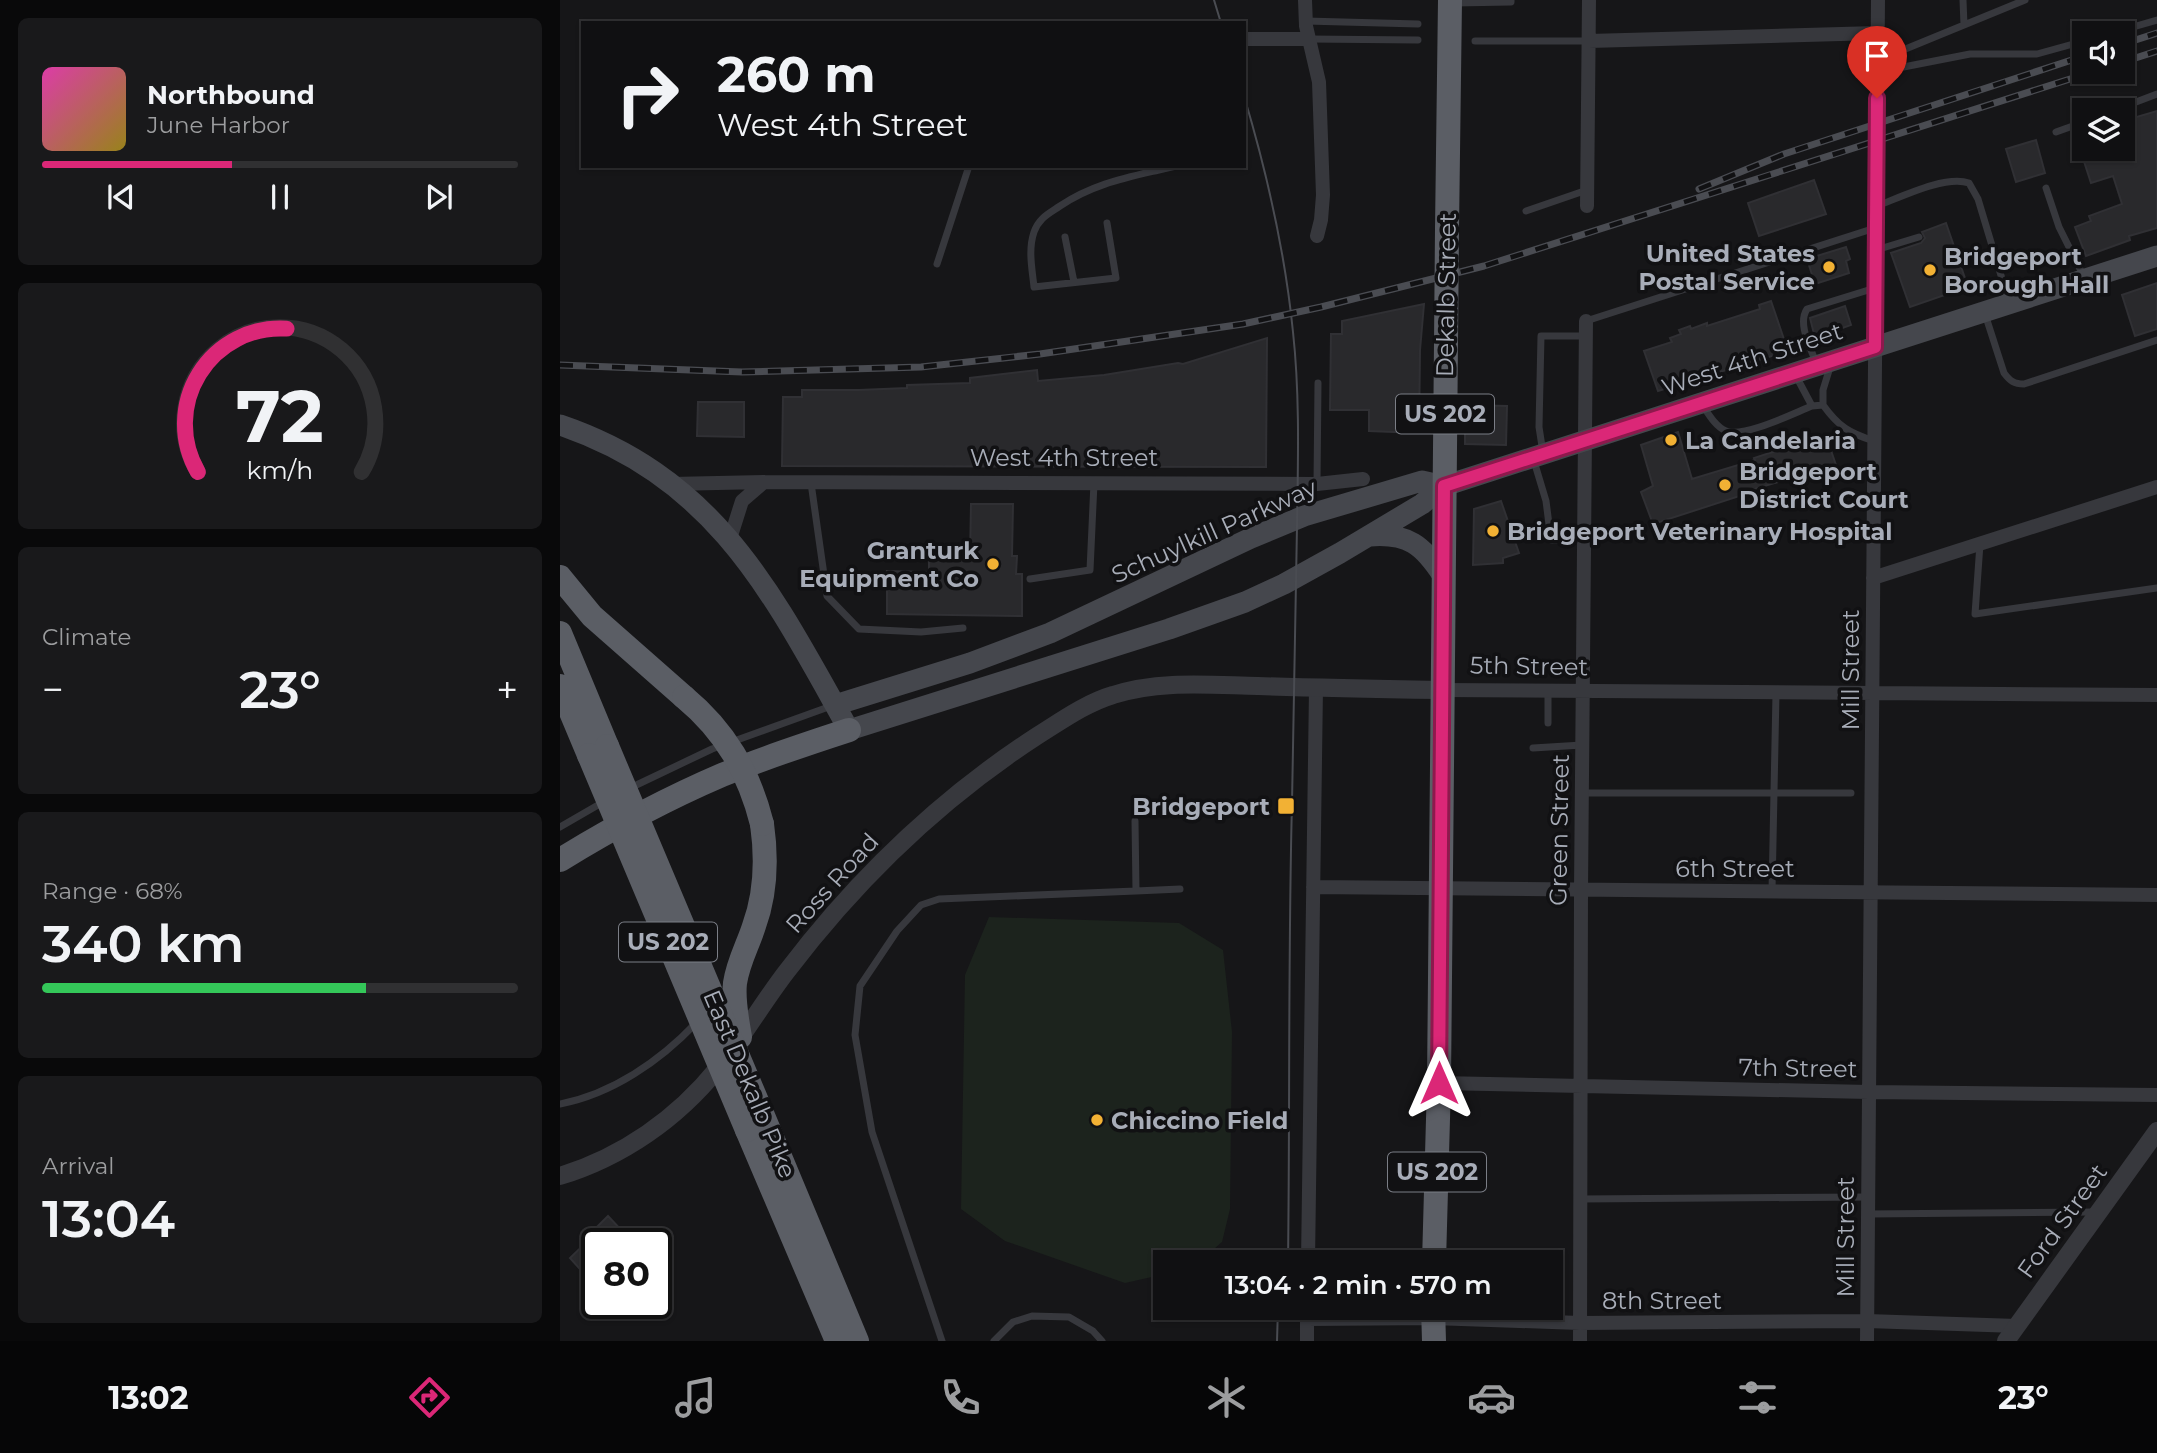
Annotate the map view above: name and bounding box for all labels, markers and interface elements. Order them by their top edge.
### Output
map controls [2072,21,2135,161]
button: sound [2072,21,2135,84]
pin [1847,26,1907,98]
icon: arrive [1858,37,1896,75]
text: 260 m [717,45,876,104]
icon: right [602,49,693,140]
text: Northbound [147,79,315,111]
button: layers [2072,98,2135,161]
text: West 4th Street [717,105,968,144]
text: June Harbor [147,111,290,139]
icon: previous [102,178,140,216]
icon: pause [261,178,299,216]
icon: next [420,178,458,216]
street label: Dekalb Street [1430,212,1462,377]
place label: United States Postal Service [1639,239,1815,296]
place label: Bridgeport Borough Hall [1944,242,2109,299]
marker: United States Postal Service [1821,259,1837,275]
marker: Bridgeport Borough Hall [1922,262,1938,278]
street label: West 4th Street [1658,316,1846,402]
text: 72 [236,372,324,460]
road number: US 202 [1396,394,1494,434]
place label: La Candelaria [1685,426,1856,455]
marker: La Candelaria [1663,432,1679,448]
street label: West 4th Street [970,443,1158,472]
text: km/h [247,455,313,485]
place label: Bridgeport District Court [1739,457,1909,514]
street label: Schuylkill Parkway [1107,473,1321,589]
marker: Bridgeport District Court [1717,477,1733,493]
place label: Bridgeport Veterinary Hospital [1507,517,1893,546]
marker: Bridgeport Veterinary Hospital [1485,523,1501,539]
place label: Granturk Equipment Co [799,536,979,593]
marker: Granturk Equipment Co [985,556,1001,572]
street label: Mill Street [1836,609,1865,731]
text: Climate [42,623,131,651]
street label: 5th Street [1470,650,1589,682]
text: 23° [239,658,321,721]
text: − [42,666,64,713]
text: + [496,666,518,713]
street label: Green Street [1543,754,1575,906]
place label: Bridgeport [1132,792,1271,821]
marker: Bridgeport [1276,796,1296,816]
street label: Ross Road [779,827,885,939]
street label: 6th Street [1675,854,1795,883]
text: Range · 68% [42,877,183,905]
text: 340 km [42,912,244,975]
road number: US 202 [619,923,717,962]
street label: East Dekalb Pike [697,986,803,1182]
position arrow [1402,1046,1476,1120]
street label: 7th Street [1738,1052,1858,1084]
place label: Chiccino Field [1111,1106,1288,1135]
marker: Chiccino Field [1089,1112,1105,1128]
text: Arrival [42,1152,115,1180]
road number: US 202 [1388,1152,1486,1191]
street label: Ford Street [2011,1158,2113,1284]
street label: Mill Street [1831,1176,1860,1298]
text: 13:04 [42,1187,175,1250]
speed limit sign: 80 [581,1228,672,1319]
text: 13:04 · 2 min · 570 m [1224,1269,1492,1301]
street label: 8th Street [1602,1286,1722,1315]
icon: directions [405,1373,454,1422]
icon: music [671,1373,720,1422]
icon: phone [936,1373,985,1422]
icon: climate [1202,1373,1251,1422]
icon: car [1467,1373,1516,1422]
icon: filters [1733,1373,1782,1422]
text: 13:02 [108,1378,189,1417]
text: 23° [1998,1378,2049,1417]

